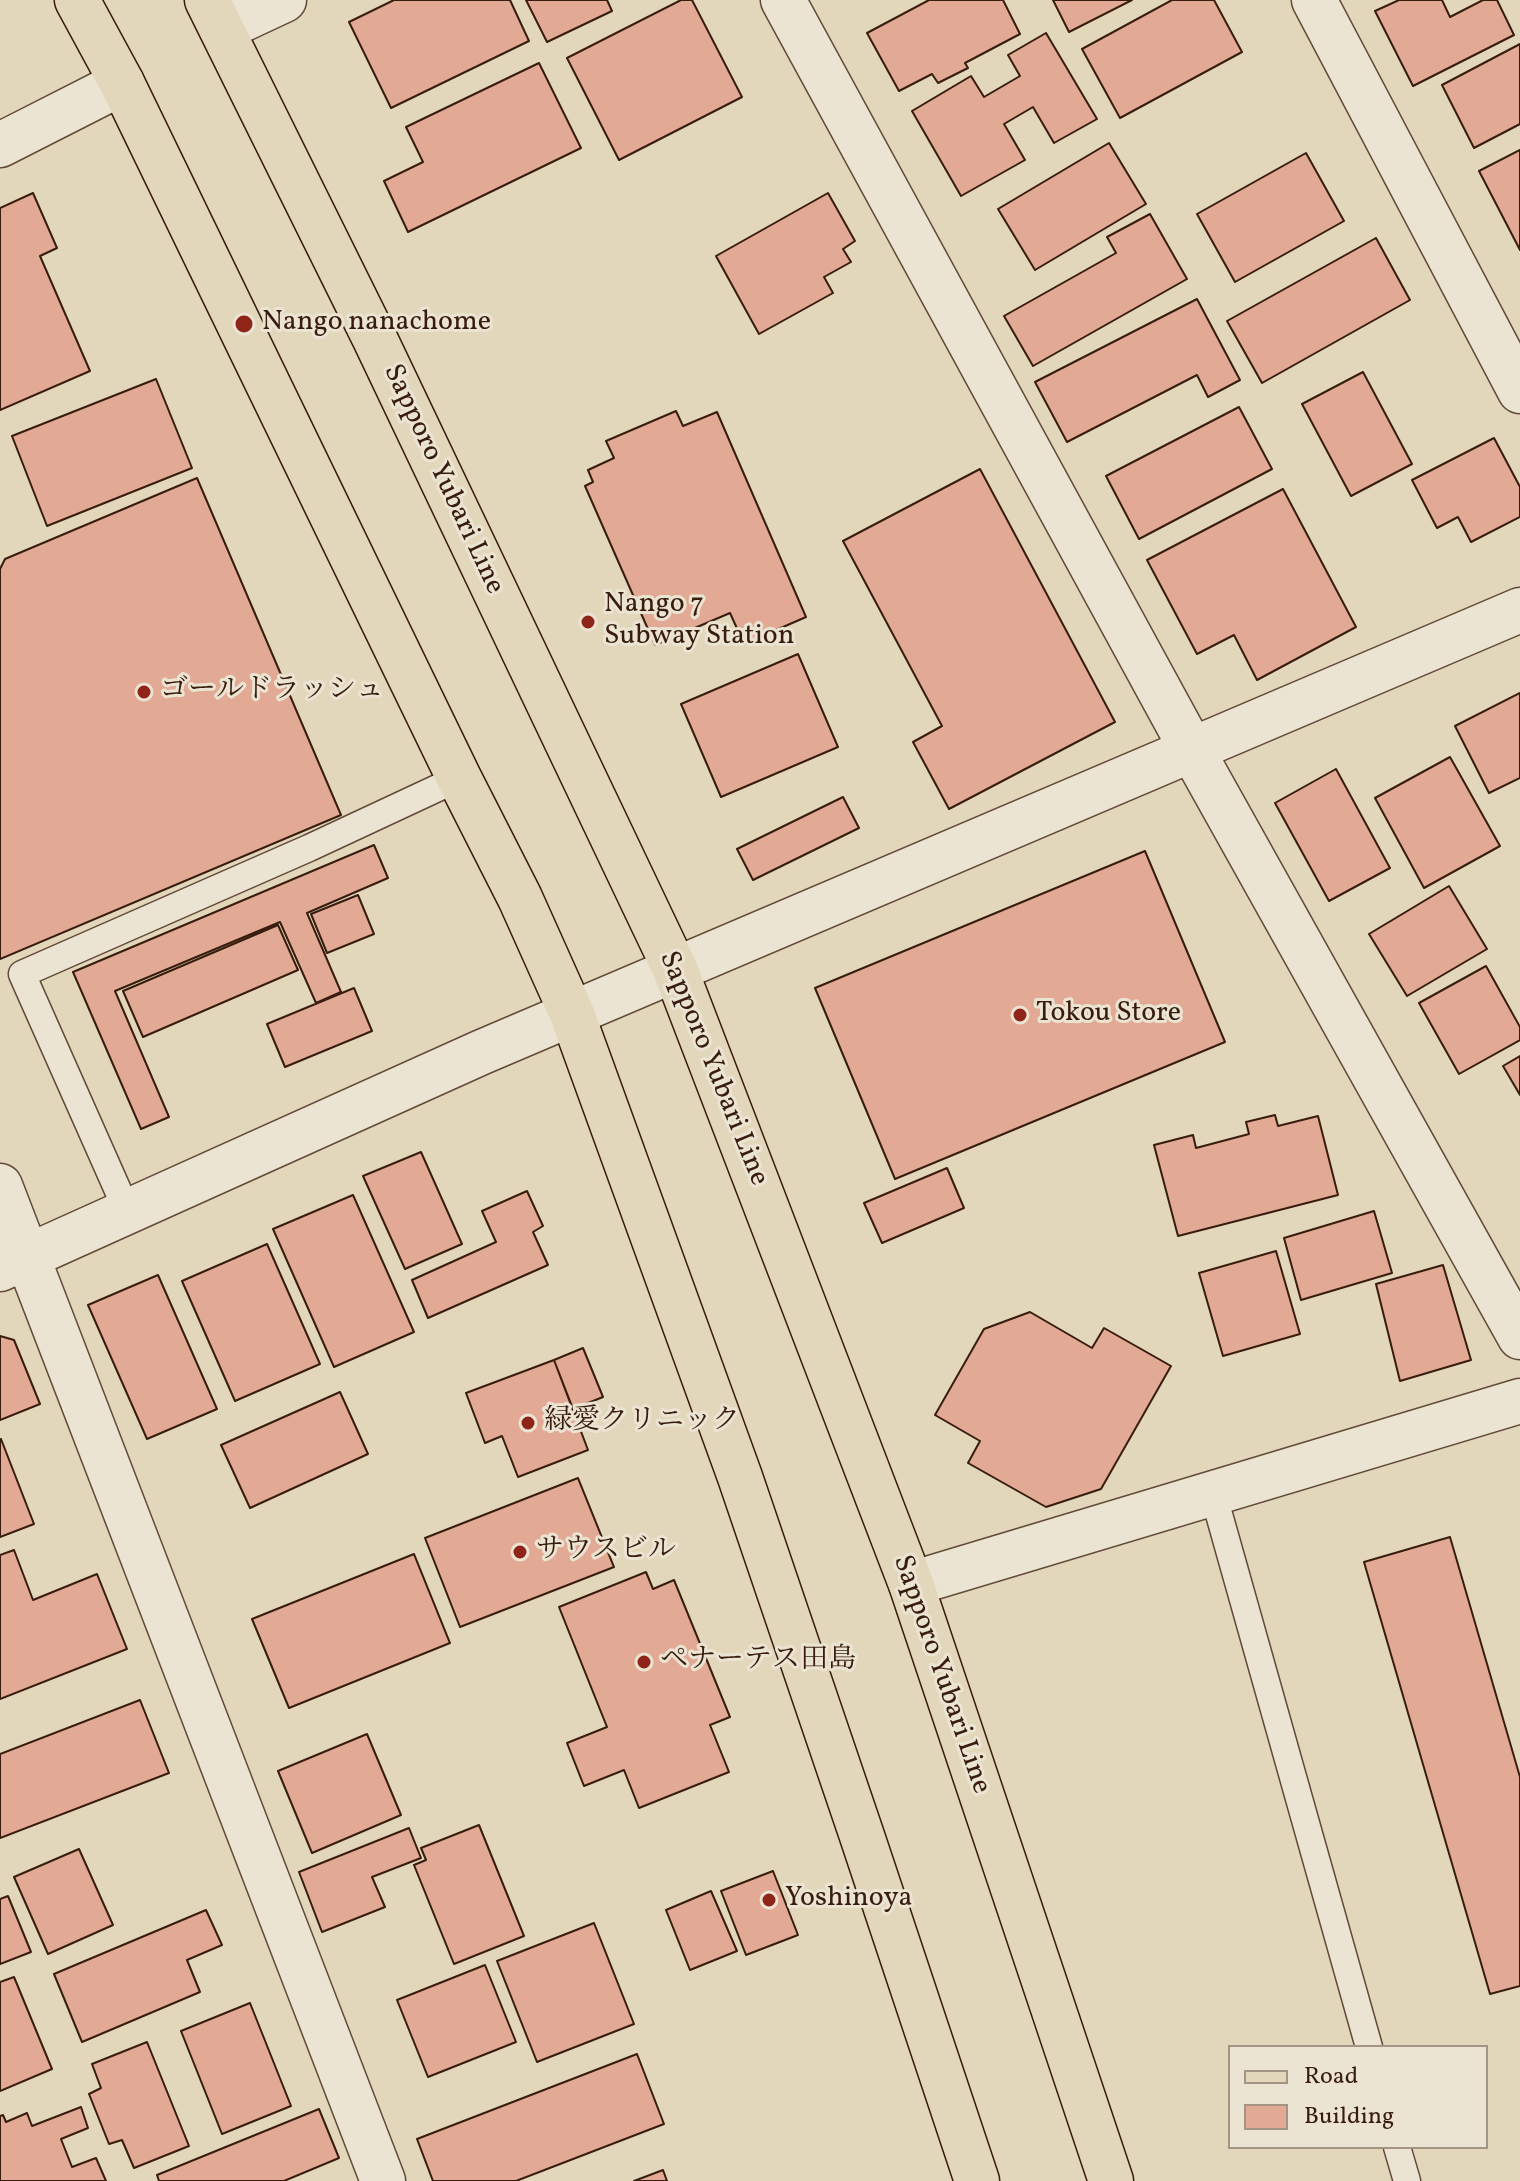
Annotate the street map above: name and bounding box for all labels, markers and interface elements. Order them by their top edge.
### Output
place label: Nango nanachome [262,307,491,341]
marker: Nango nanachome [233,313,255,335]
street label: Sapporo Yubari Line [374,360,510,600]
place label: Nango 7 Subway Station [604,589,794,655]
marker: Nango 7 Subway Station [579,613,597,631]
place label: ゴールドラッシュ [160,675,384,709]
marker: ゴールドラッシュ [135,683,153,701]
street label: Sapporo Yubari Line [650,947,774,1191]
place label: Tokou Store [1036,998,1181,1032]
marker: Tokou Store [1011,1006,1029,1024]
place label: 緑愛クリニック [544,1406,740,1440]
marker: 緑愛クリニック [519,1414,537,1432]
place label: サウスビル [536,1535,676,1569]
marker: サウスビル [511,1543,529,1561]
street label: Sapporo Yubari Line [883,1551,997,1799]
place label: ペナーテス田島 [660,1645,856,1679]
marker: ペナーテス田島 [635,1653,653,1671]
place label: Yoshinoya [785,1883,913,1917]
marker: Yoshinoya [760,1891,778,1909]
legend [1228,2045,1488,2149]
text: Road [1304,2060,1358,2094]
text: Building [1304,2100,1394,2134]

